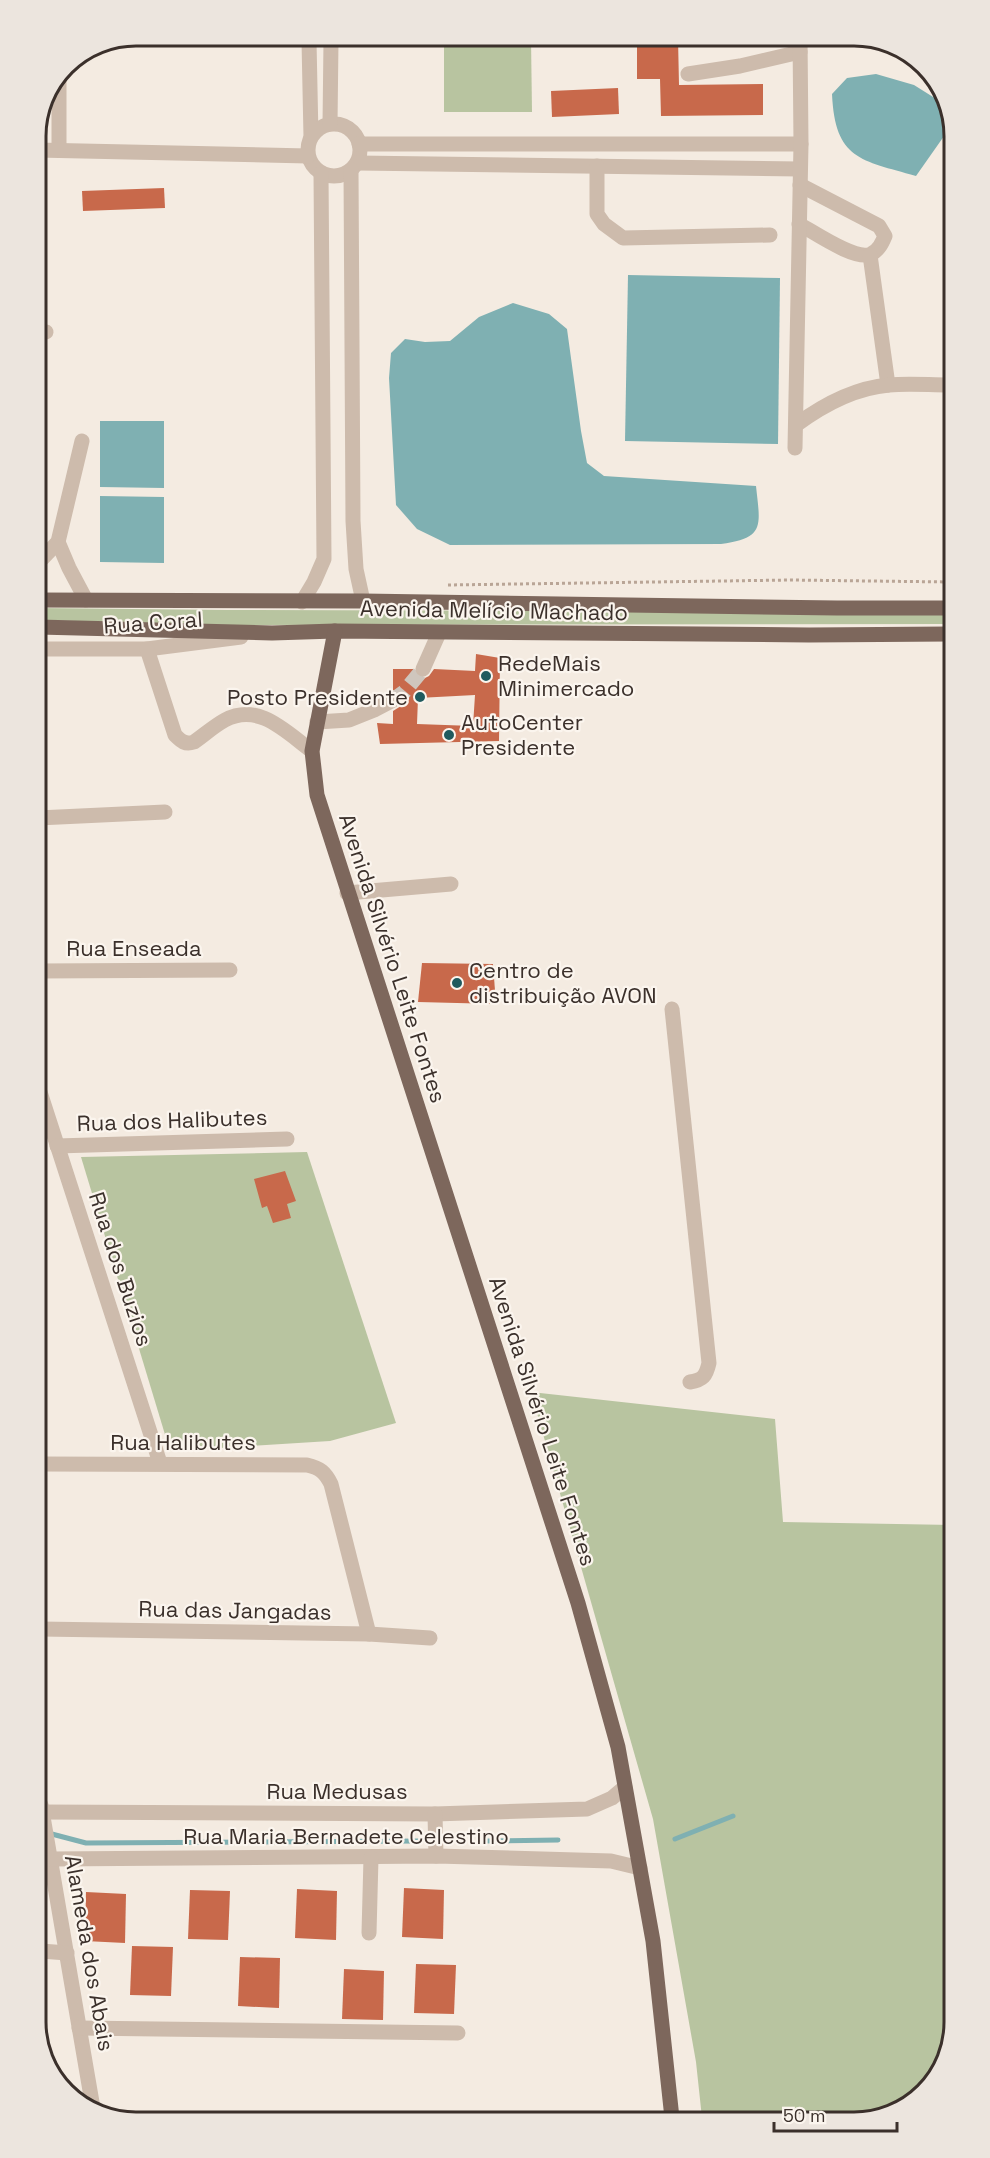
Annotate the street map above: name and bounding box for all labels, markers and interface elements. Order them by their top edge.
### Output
street label: Avenida Melício Machado [360,594,628,626]
street label: Rua Coral [102,605,204,639]
place label: RedeMais Minimercado [498,649,634,702]
marker: RedeMais Minimercado [479,669,493,683]
place label: Posto Presidente [227,683,408,711]
marker: Posto Presidente [413,690,427,704]
place label: AutoCenter Presidente [461,708,583,761]
marker: AutoCenter Presidente [442,728,456,742]
street label: Avenida Silvério Leite Fontes [333,810,453,1106]
street label: Rua Enseada [66,934,202,962]
place label: Centro de distribuição AVON [469,956,657,1009]
marker: Centro de distribuição AVON [450,976,464,990]
street label: Rua dos Halibutes [76,1103,268,1137]
street label: Rua dos Buzios [83,1188,159,1350]
street label: Avenida Silvério Leite Fontes [483,1273,603,1569]
street label: Rua Halibutes [110,1428,256,1456]
street label: Rua das Jangadas [138,1594,332,1626]
street label: Rua Medusas [267,1777,408,1805]
street label: Rua Maria Bernadete Celestino [183,1822,509,1850]
street label: Alameda dos Abais [59,1853,121,2053]
scale bar [774,2095,897,2133]
text: 50 m [783,2104,825,2127]

